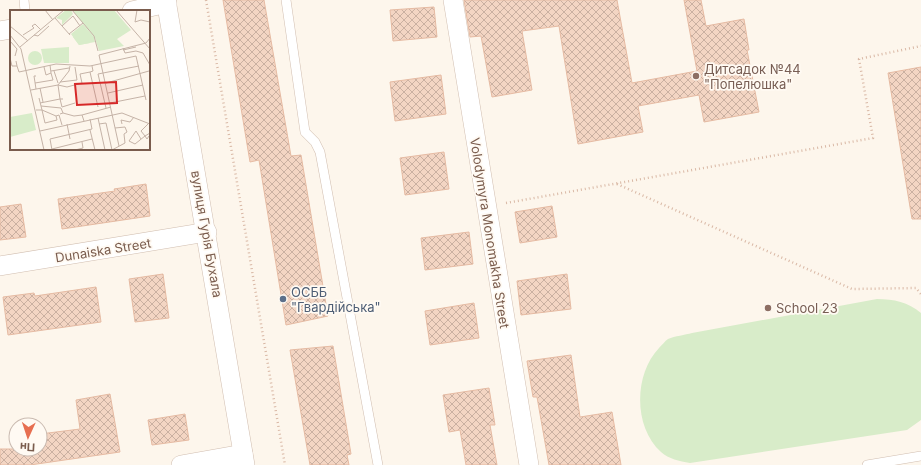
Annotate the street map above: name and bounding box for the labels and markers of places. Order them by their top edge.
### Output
place label: Дитсадок №44 "Попелюшка" [704,61,801,92]
marker: Дитсадок №44 "Попелюшка" [691,71,701,81]
place label: ОСББ "Гвардійська" [291,284,381,315]
marker: ОСББ "Гвардійська" [278,294,288,304]
place label: School 23 [776,300,838,316]
marker: School 23 [763,303,773,313]

